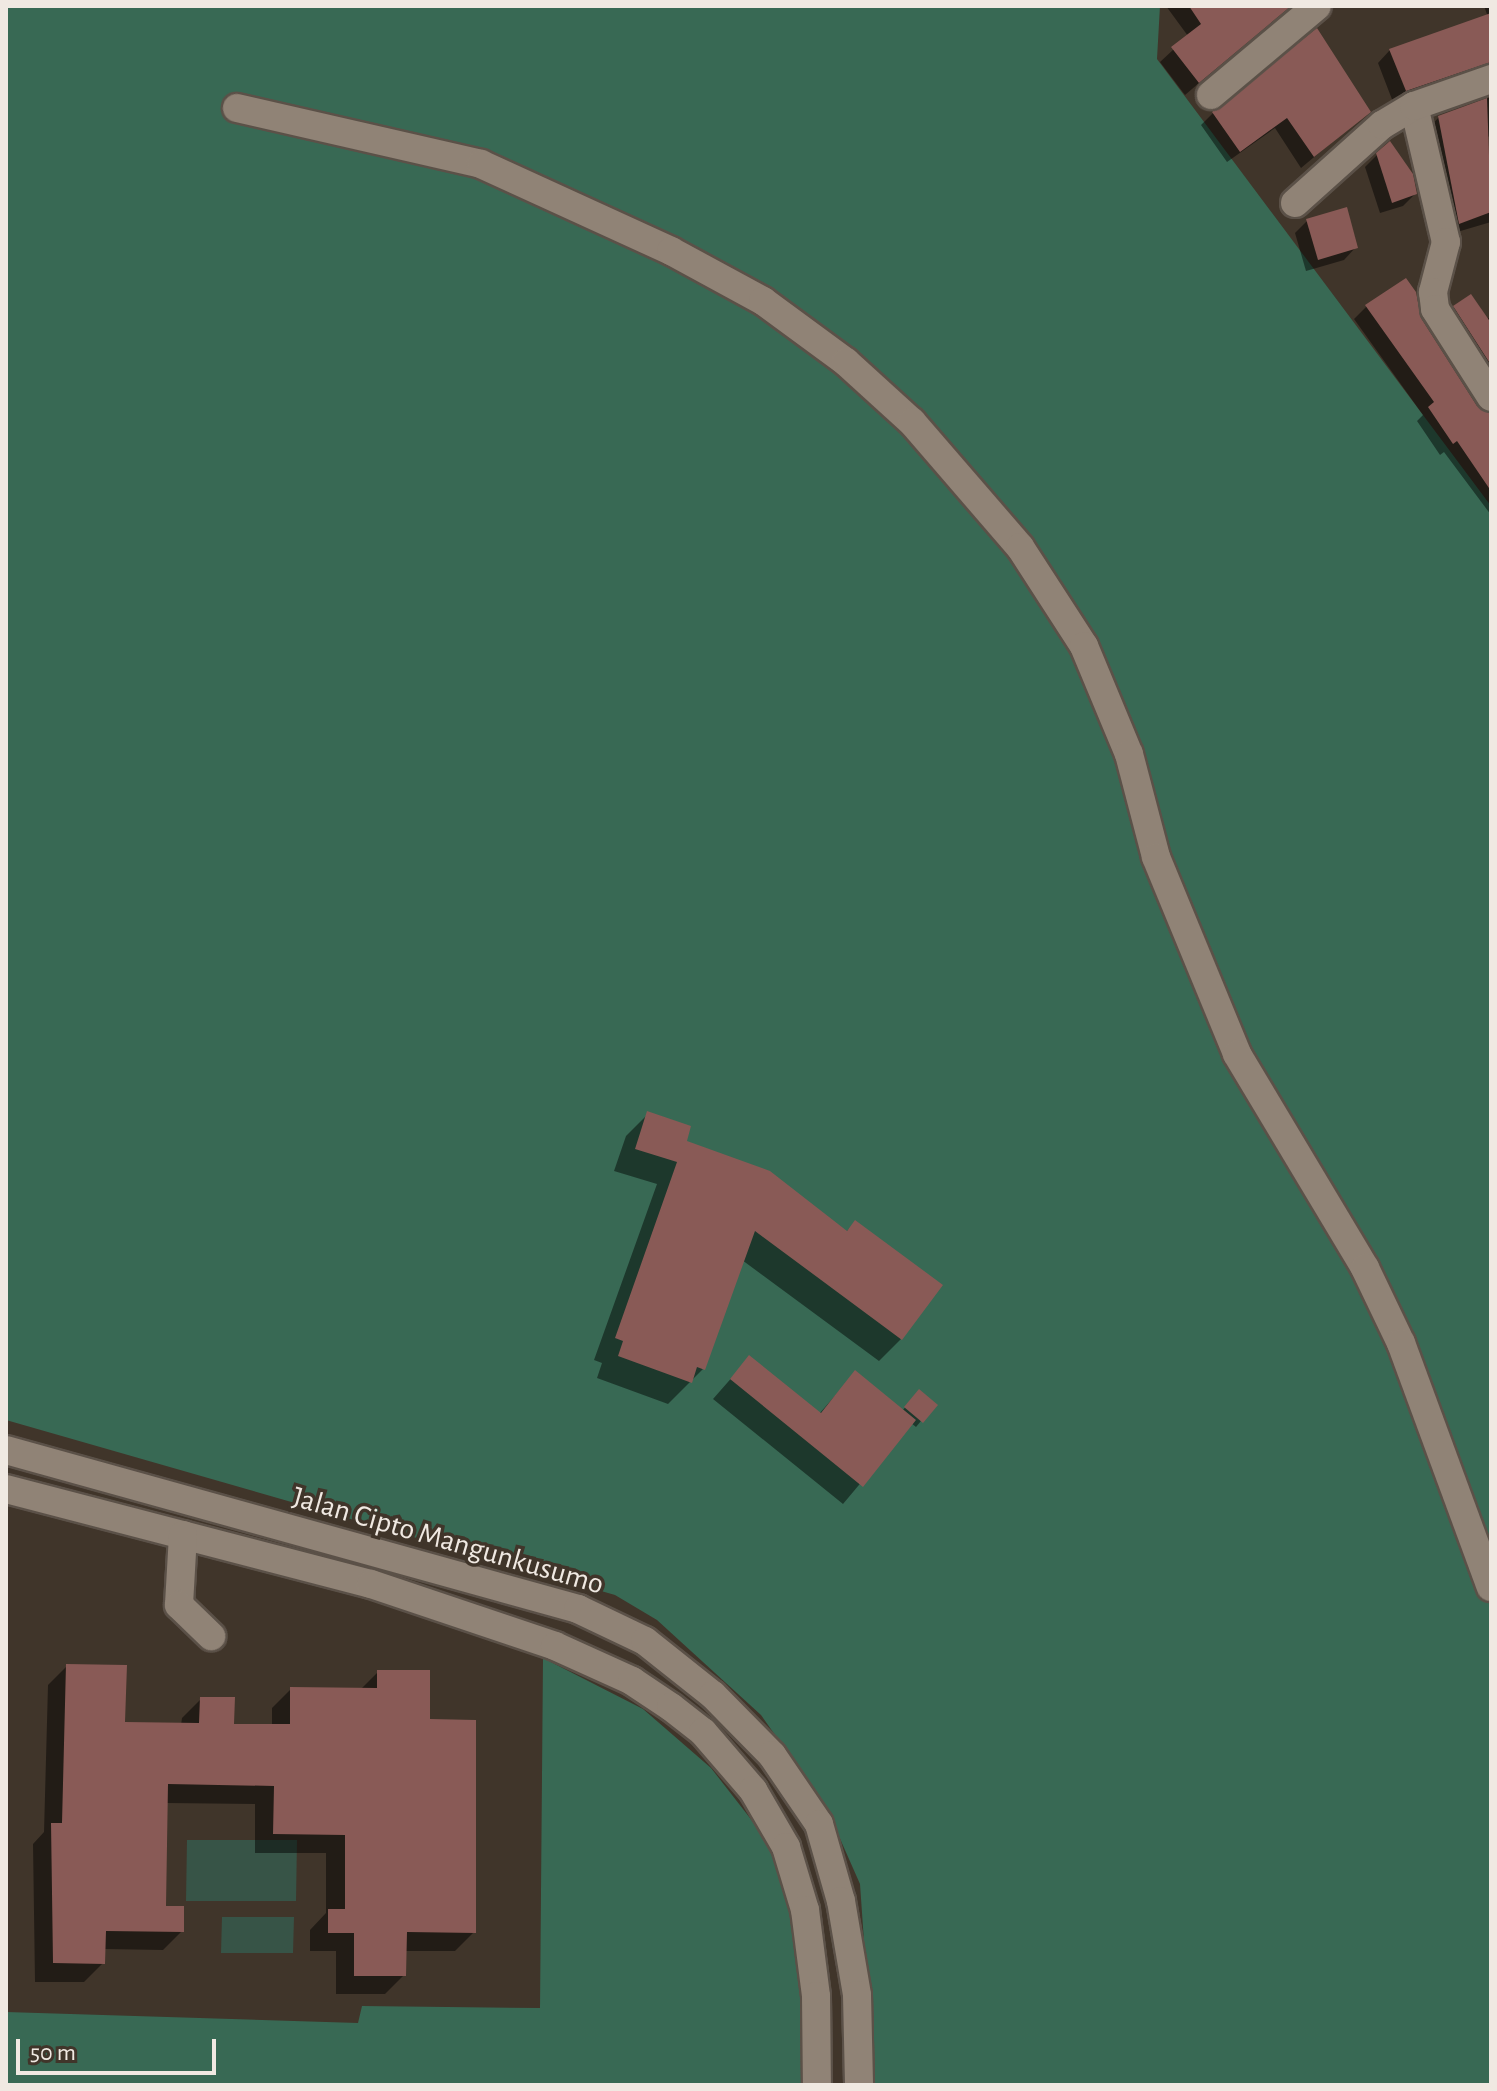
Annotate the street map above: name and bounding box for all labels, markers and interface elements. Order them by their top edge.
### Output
street label: Jalan Cipto Mangunkusumo [288,1479,608,1603]
scale bar [20,2023,220,2073]
text: 50 m [30,2041,76,2065]

